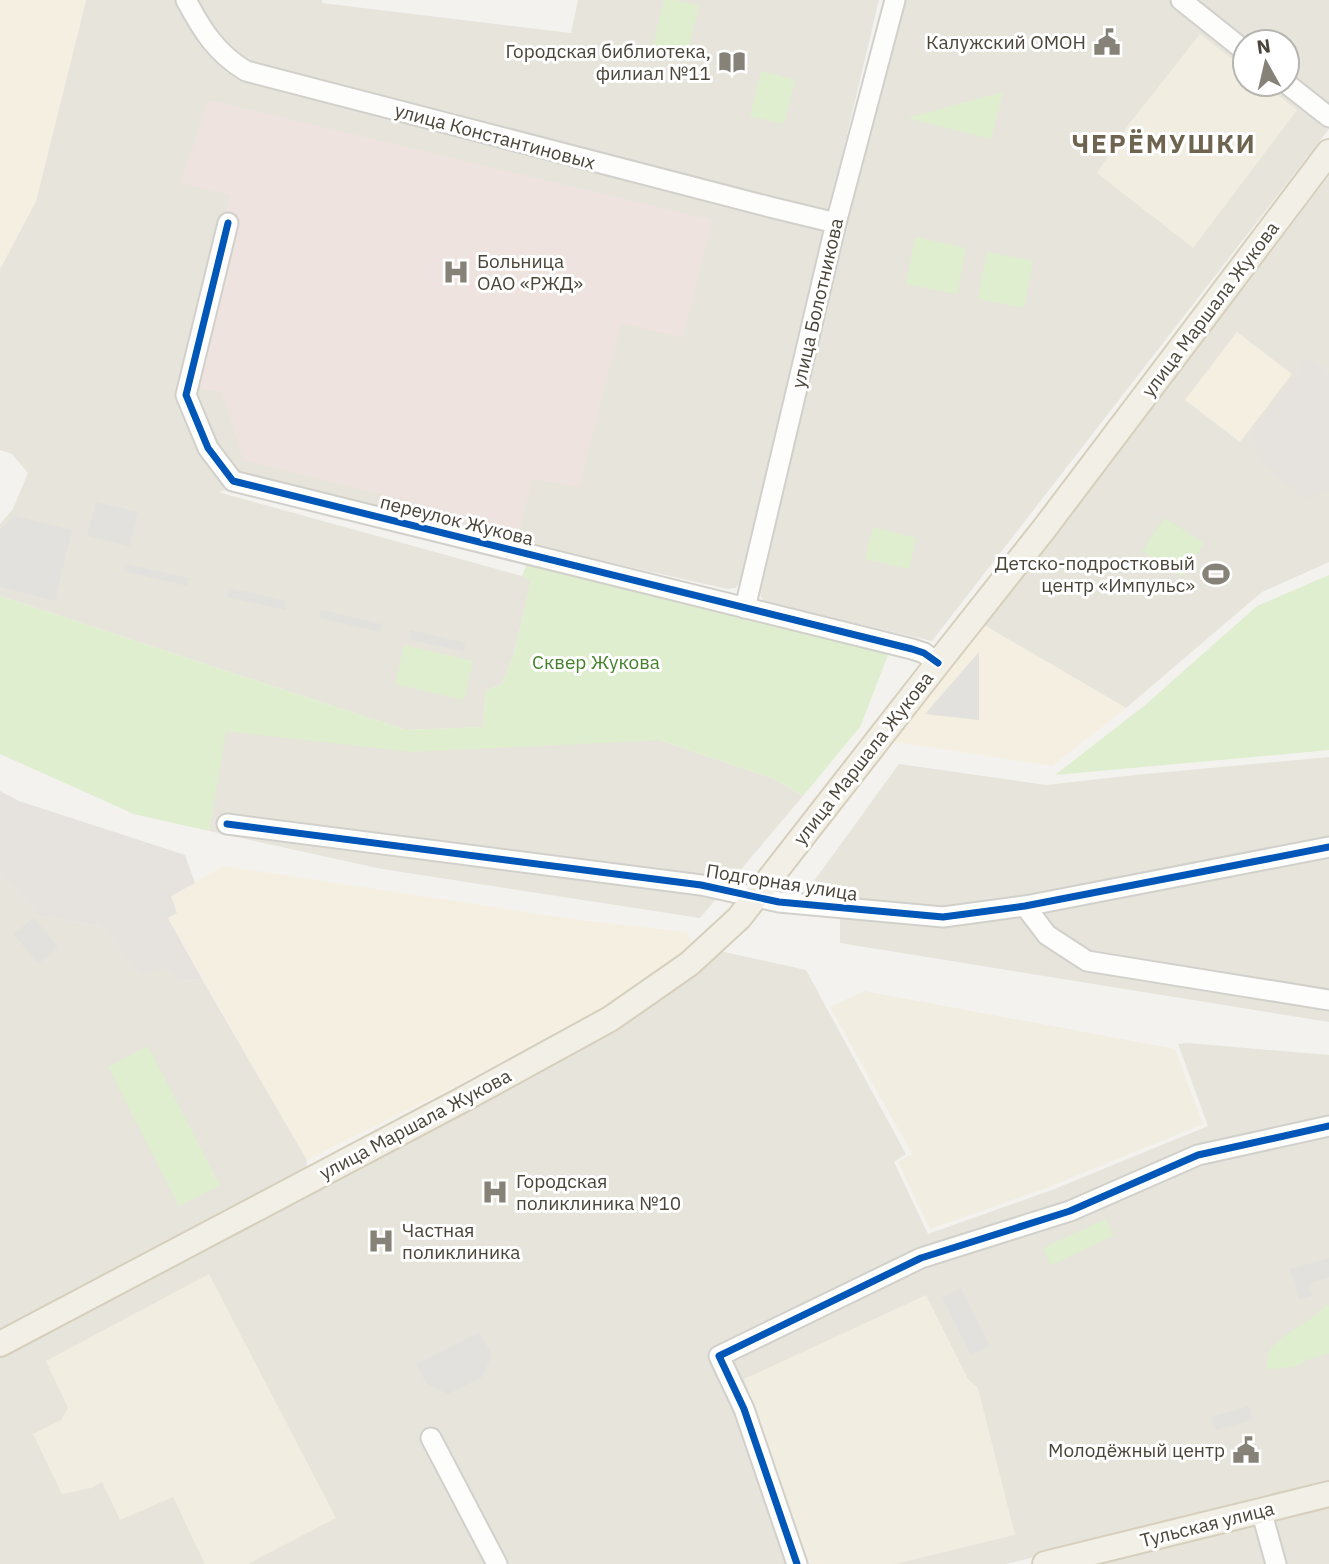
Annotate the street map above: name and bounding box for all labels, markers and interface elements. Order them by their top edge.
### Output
public building icon: Калужский ОМОН [1092,27,1122,57]
north arrow [1231,28,1301,98]
place label: Калужский ОМОН [926,30,1086,54]
text: N [1255,33,1272,59]
place label: Городская библиотека, филиал №11 [505,39,711,85]
library icon: Городская библиотека, филиал №11 [717,47,747,77]
street label: улица Константиновых [392,98,598,174]
district label: ЧЕРЁМУШКИ [1071,126,1257,160]
street label: улица Болотникова [786,216,848,390]
street label: улица Маршала Жукова [1136,216,1284,402]
place label: Больница ОАО «РЖД» [477,249,583,295]
hospital icon: Больница ОАО «РЖД» [441,257,471,287]
street label: переулок Жукова [378,489,536,551]
place label: Детско-подростковый центр «Импульс» [995,551,1195,597]
sports icon: Детско-подростковый центр «Импульс» [1201,559,1231,589]
park label: Сквер Жукова [532,650,660,674]
street label: улица Маршала Жукова [788,666,938,850]
street label: Подгорная улица [704,858,860,906]
street label: улица Маршала Жукова [315,1063,515,1185]
place label: Городская поликлиника №10 [516,1169,681,1215]
hospital icon: Городская поликлиника №10 [480,1177,510,1207]
place label: Частная поликлиника [402,1218,520,1264]
hospital icon: Частная поликлиника [366,1226,396,1256]
public building icon: Молодёжный центр [1231,1435,1261,1465]
place label: Молодёжный центр [1048,1438,1225,1462]
street label: Тульская улица [1138,1496,1276,1552]

